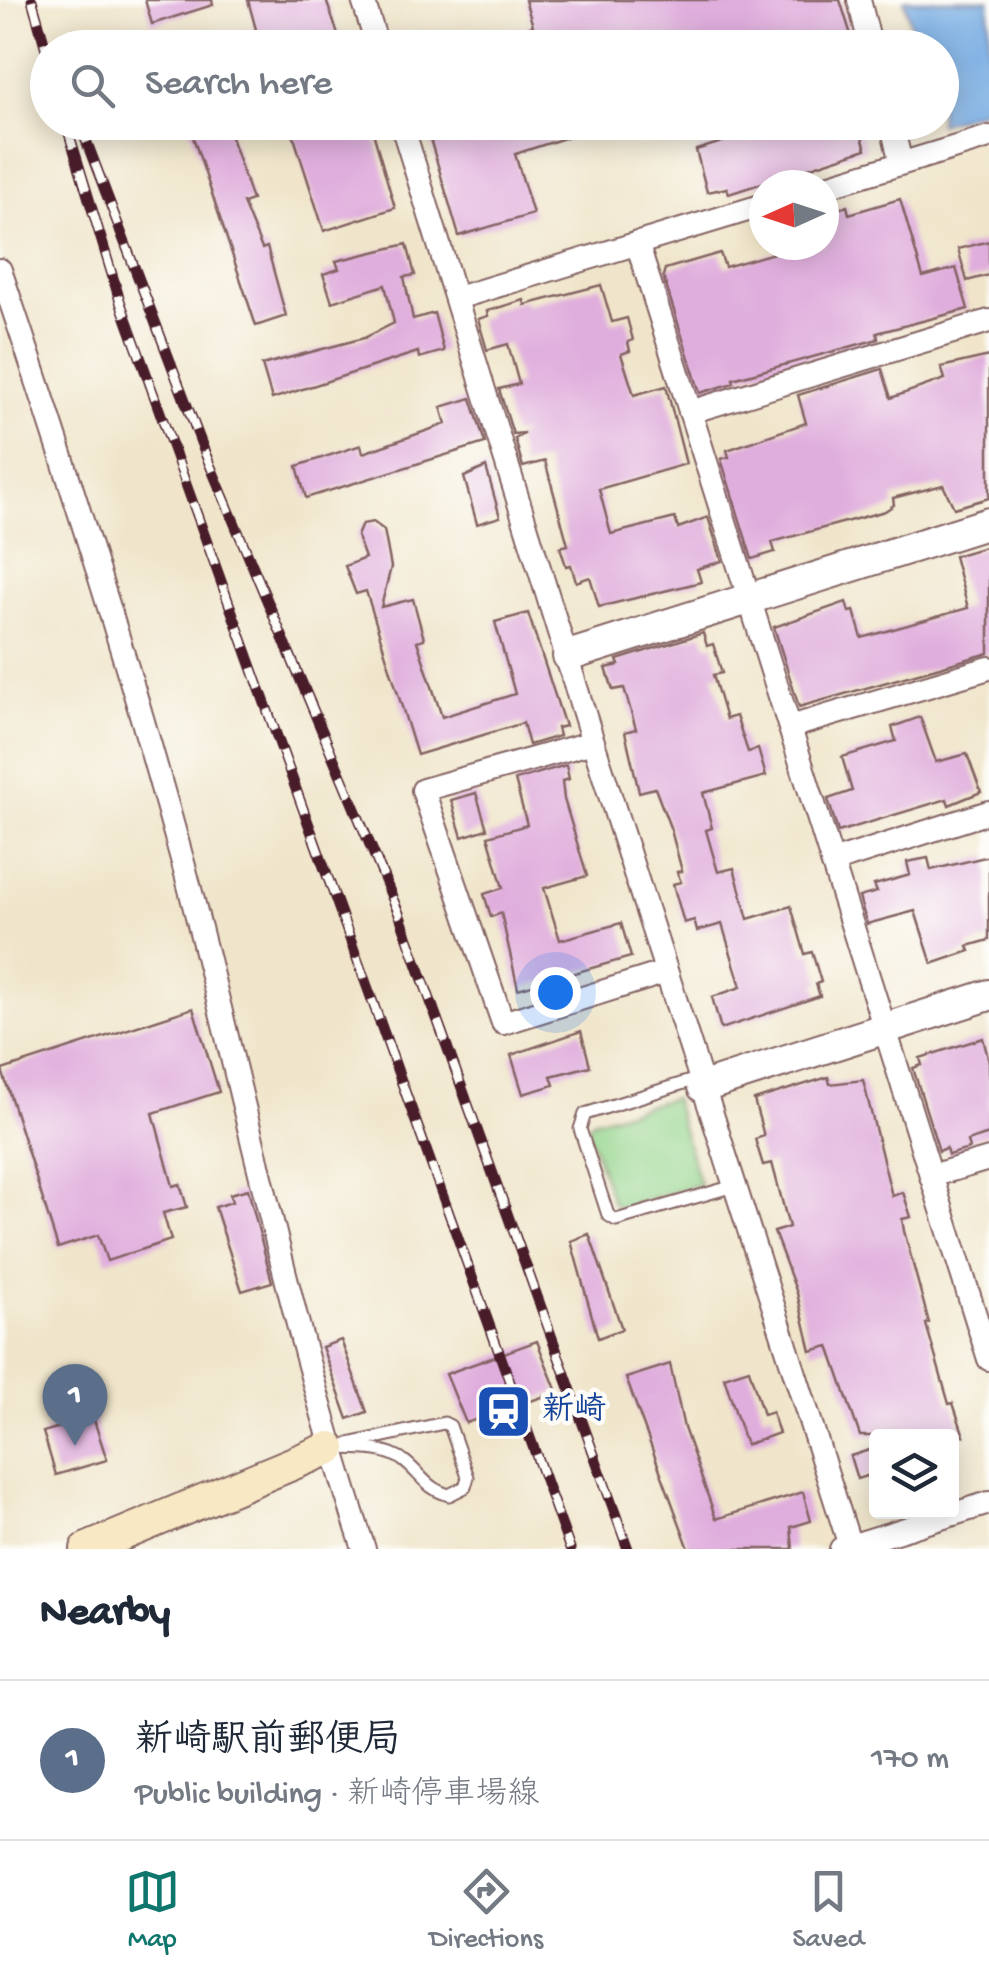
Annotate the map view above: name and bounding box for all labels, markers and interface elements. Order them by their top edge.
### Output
search box [30,30,959,140]
icon: search [65,58,120,113]
text: Search here [145,63,332,107]
north arrow [749,170,839,260]
your location [530,967,581,1018]
pin: 1 [42,1364,108,1446]
station icon: 新崎 [473,1382,533,1442]
place label: 新崎 [542,1391,606,1431]
map controls [869,1429,959,1519]
button: layers [869,1429,959,1519]
text: Nearby [40,1590,170,1639]
text: 新崎駅前郵便局 [135,1721,401,1765]
text: 1 [66,1741,79,1779]
text: 170 m [871,1741,949,1779]
text: Public building · 新崎停車場線 [135,1777,539,1815]
tab: Map [125,1864,180,1957]
tab: Directions [429,1864,543,1957]
tab: Saved [792,1864,864,1957]

